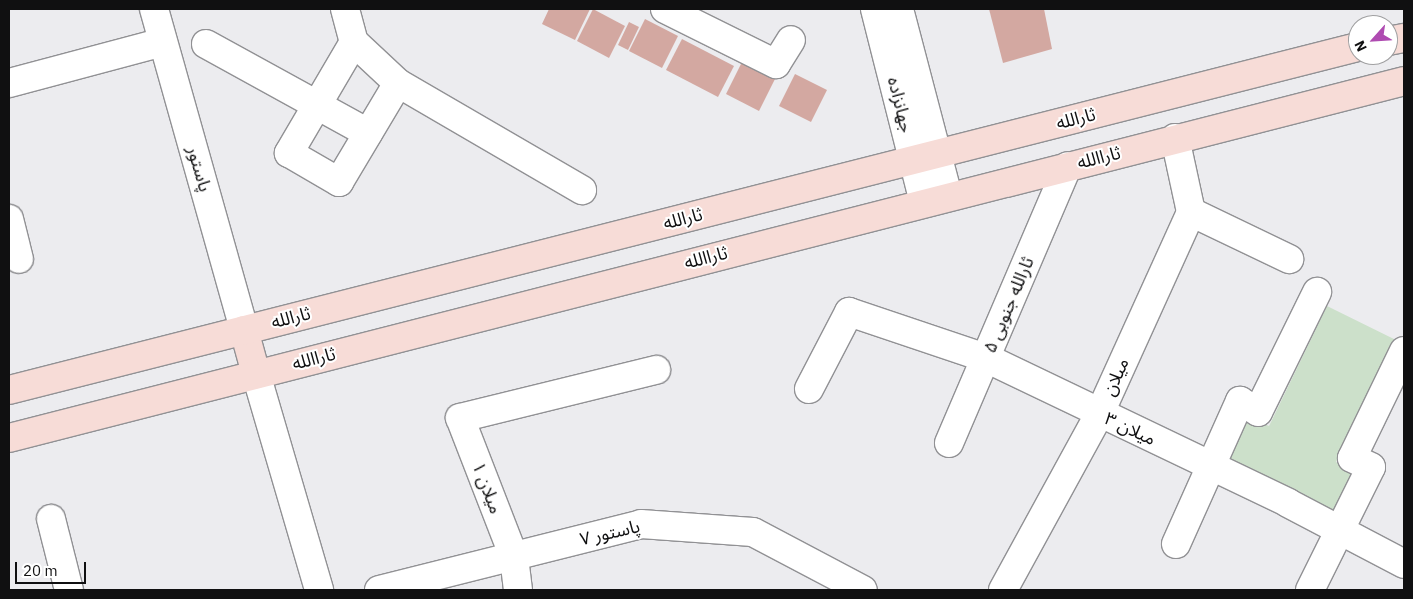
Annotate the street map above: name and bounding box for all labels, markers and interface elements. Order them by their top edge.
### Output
north arrow [1348,15,1398,65]
text: N [1350,38,1371,55]
street label: جهانزاده [883,75,917,135]
street label: ثارالله [1054,104,1098,134]
street label: ثاراالله [1075,142,1123,174]
street label: پاستور [182,144,216,194]
street label: ثارالله [661,204,705,234]
street label: ثاراالله [682,242,730,274]
street label: ثارالله جنوبی ۵ [979,254,1039,356]
street label: ثارالله [269,303,313,333]
street label: ثاراالله [290,343,338,375]
street label: میلان [1098,355,1134,399]
street label: میلان ۳ [1101,408,1159,450]
street label: میلان ۱ [467,459,507,517]
street label: پاستور ۷ [578,516,642,550]
scale bar [18,552,89,584]
text: 20 m [23,561,58,580]

